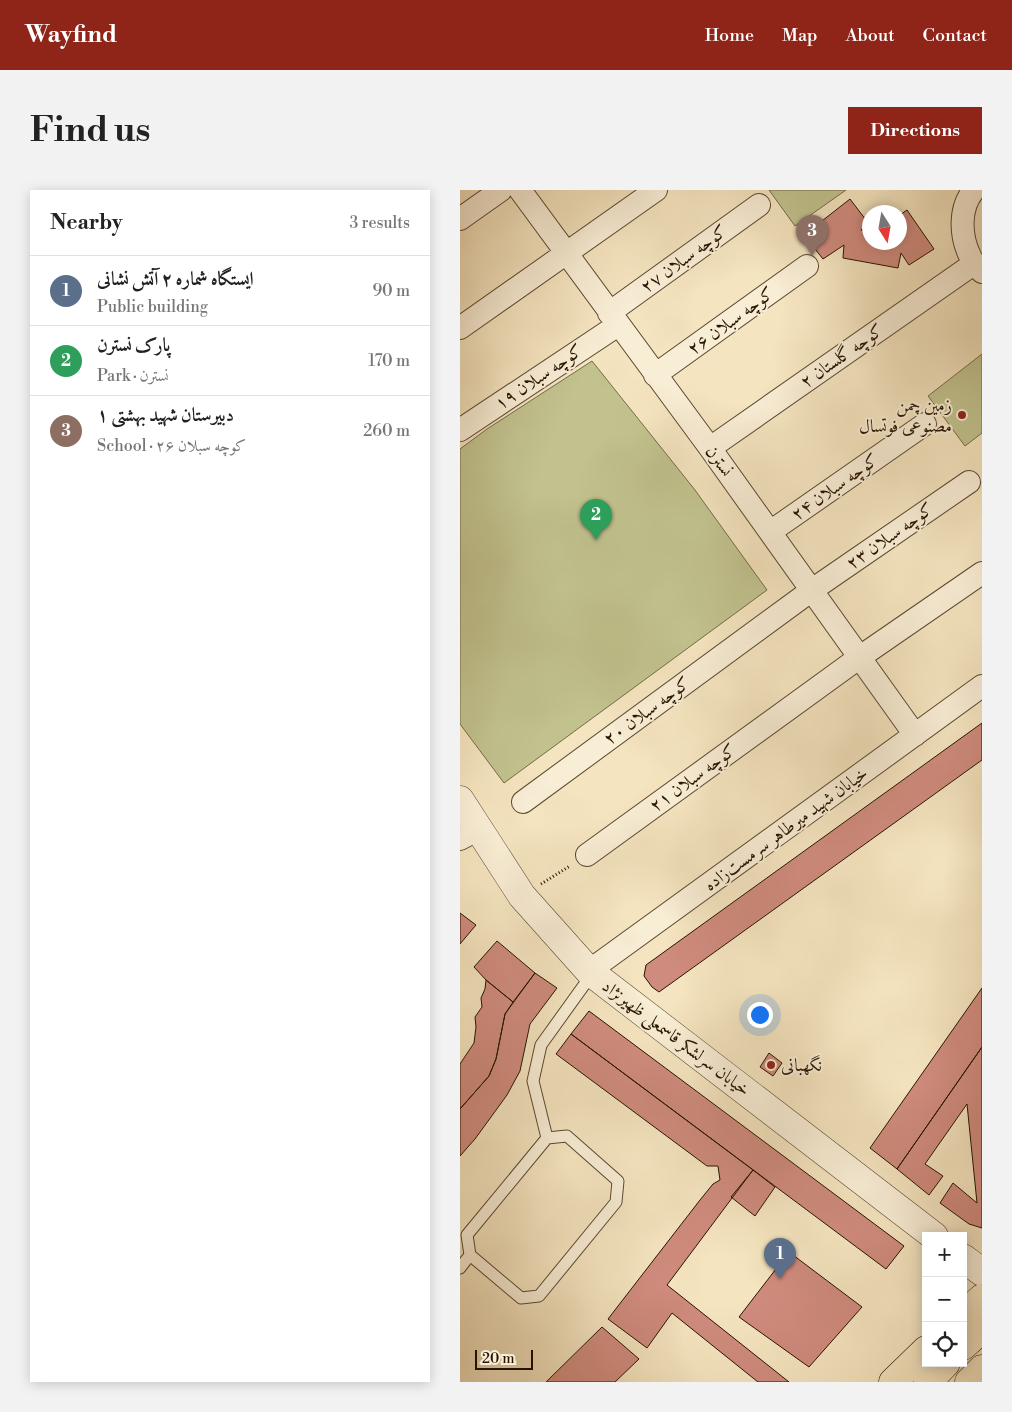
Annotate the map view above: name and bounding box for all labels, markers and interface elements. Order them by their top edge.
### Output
text: Wayfind [25,20,117,50]
text: Home [705,24,754,47]
text: Map [782,24,818,47]
text: About [846,24,895,47]
text: Contact [923,24,987,47]
button: Directions [848,107,982,154]
text: Find us [30,109,150,152]
north arrow [862,205,907,250]
text: Nearby [50,210,123,236]
text: 3 results [349,213,410,233]
pin: 3 [796,215,828,256]
street label: کوچه سبلان ۲۷ [636,220,732,299]
text: ایستگاه شماره ۲ آتش نشانی [97,267,254,291]
text: 1 [62,281,70,301]
text: 90 m [372,281,410,301]
street label: کوچه سبلان ۲۶ [683,282,779,361]
text: Public building [97,297,208,317]
street label: کوچه گلستان ۲ [796,319,889,394]
text: پارک نسترن [97,333,170,357]
street label: کوچه سبلان ۱۹ [490,339,588,416]
text: 2 [61,351,71,371]
text: 170 m [368,351,410,371]
text: Park · نسترن [97,366,169,386]
place label: زمین چمن مصنوعی فوتسال [859,394,952,438]
text: دبیرستان شهید بهشتی ۱ [97,403,234,427]
marker: زمین چمن مصنوعی فوتسال [956,409,968,421]
text: 3 [61,421,71,441]
text: 260 m [363,421,410,441]
text: School · کوچه سبلان ۲۶ [97,436,246,456]
street label: نسترن [700,441,738,481]
street label: کوچه سبلان ۲۴ [787,448,884,526]
street label: کوچه سبلان ۲۳ [842,497,939,575]
pin: 2 [580,499,612,540]
street label: کوچه سبلان ۲۰ [599,672,695,751]
street label: کوچه سبلان ۲۱ [645,739,741,818]
street label: خیابان شهید میرطاهر سرمست‌زاده [699,762,873,896]
street label: خیابان سرلشکر قاسمعلی ظهیرنژاد [597,975,755,1102]
your location [747,1002,773,1028]
place label: نگهبانی [781,1054,822,1077]
marker: نگهبانی [765,1059,777,1071]
map controls [922,1232,967,1367]
button: + [922,1232,967,1277]
pin: 1 [764,1238,796,1279]
button: − [922,1277,967,1322]
button: locate [922,1322,967,1367]
scale bar [475,1347,532,1370]
text: 20 m [482,1350,514,1368]

